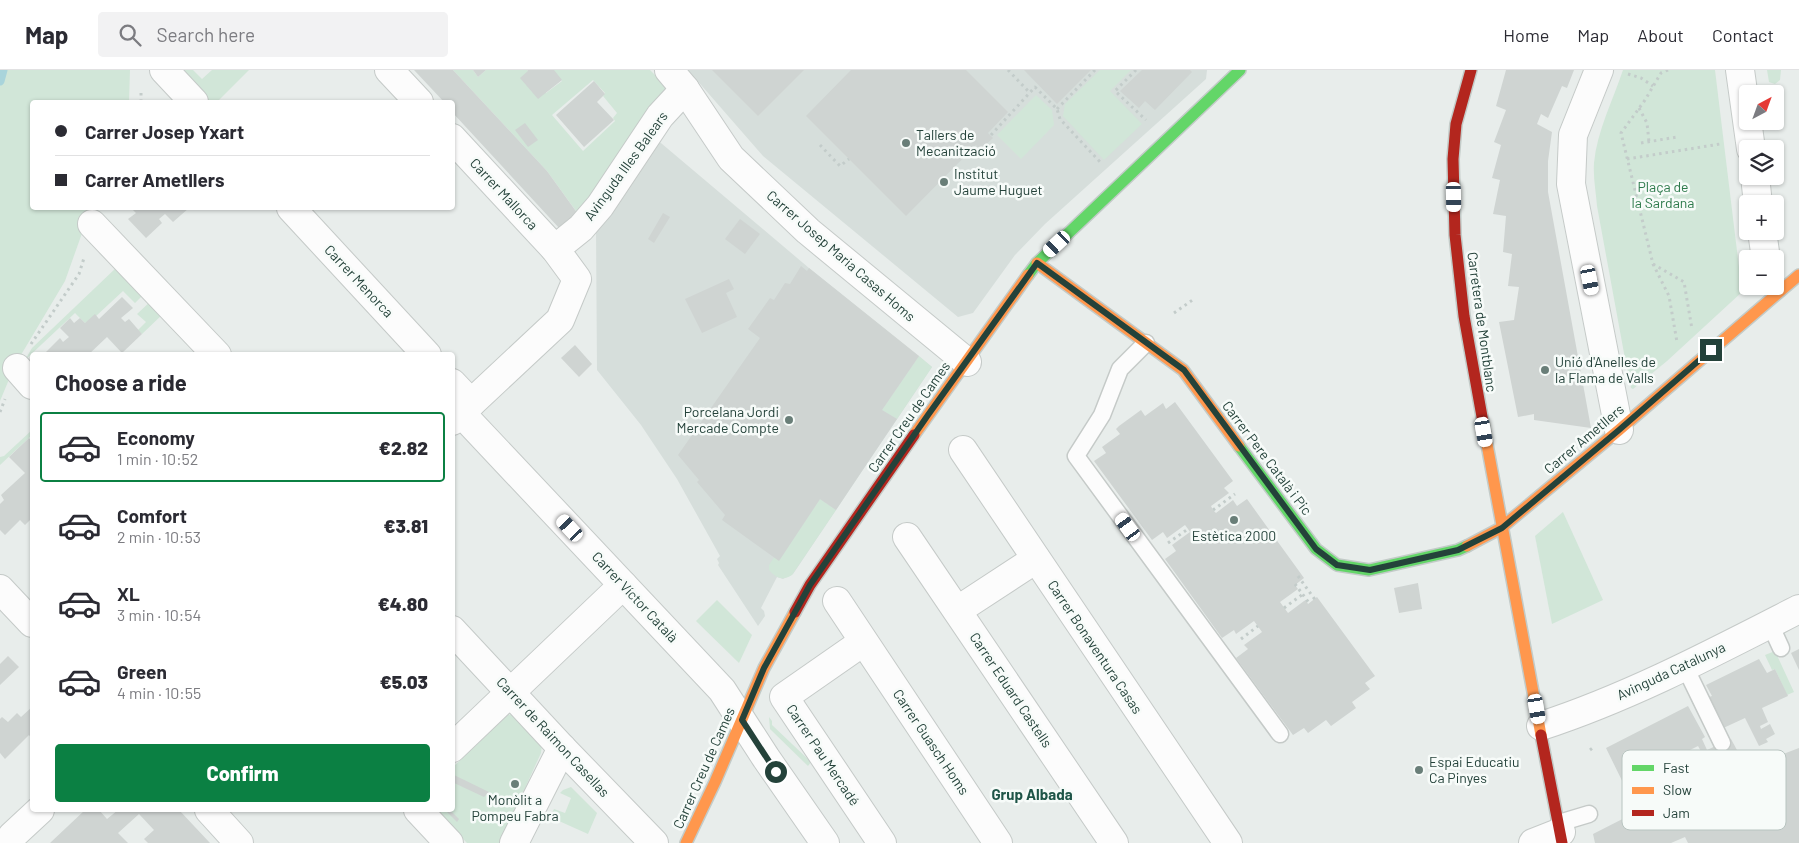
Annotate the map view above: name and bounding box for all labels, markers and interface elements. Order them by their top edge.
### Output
search box [98,12,448,57]
text: Map [25,20,68,49]
icon: search [116,21,144,49]
text: Search here [156,23,255,46]
text: Home [1503,24,1549,46]
text: Map [1577,24,1609,46]
text: About [1637,24,1684,46]
text: Contact [1712,24,1774,46]
north arrow [1739,85,1784,130]
map controls [1739,85,1784,295]
street label: Avinguda Illes Balears [580,108,671,224]
text: Carrer Josep Yxart [85,120,244,143]
place label: Tallers de Mecanització [916,126,996,159]
marker: Tallers de Mecanització [900,137,912,149]
button: layers [1739,140,1784,185]
street label: Carrer Mallorca [467,154,542,233]
place label: Institut Jaume Huguet [954,165,1043,198]
text: Carrer Ametllers [85,168,225,191]
marker: Institut Jaume Huguet [938,176,950,188]
park label: Plaça de la Sardana [1632,178,1695,211]
car [1446,182,1461,212]
street label: Carrer Josep Maria Casas Homs [764,186,919,325]
button: + [1739,195,1784,240]
car [1040,228,1073,260]
street label: Carrer Menorca [321,241,397,320]
button: − [1739,250,1784,295]
street label: Carretera de Montblanc [1464,251,1501,393]
car [1579,264,1600,296]
route end [1700,339,1722,361]
place label: Unió d'Anelles de la Flama de Valls [1555,353,1656,386]
street label: Carrer Creu de Cames [864,358,953,475]
marker: Unió d'Anelles de la Flama de Valls [1539,364,1551,376]
text: Choose a ride [55,369,187,395]
street label: Carrer Pere Català i Pic [1219,397,1316,518]
street label: Carrer Ametllers [1540,400,1627,477]
place label: Porcelana Jordi Mercade Compte [676,403,779,436]
marker: Porcelana Jordi Mercade Compte [783,414,795,426]
car [1474,416,1493,448]
icon: car [57,425,102,470]
text: Economy [117,426,195,449]
text: €2.82 [379,436,428,459]
text: 1 min · 10:52 [117,449,198,468]
icon: car [57,503,102,548]
text: Comfort [117,504,187,527]
car [1113,510,1142,544]
car [554,512,585,544]
text: €3.81 [383,514,428,537]
marker: Estètica 2000 [1228,514,1240,526]
text: 2 min · 10:53 [117,527,201,546]
place label: Estètica 2000 [1192,527,1276,544]
street label: Carrer Víctor Català [589,548,682,646]
street label: Carrer Bonaventura Casas [1044,577,1147,717]
icon: car [57,581,102,626]
text: XL [117,582,140,605]
text: €4.80 [378,592,428,615]
text: 3 min · 10:54 [117,605,201,624]
street label: Carrer Eduard Castells [967,629,1056,751]
street label: Avinguda Catalunya [1614,638,1728,703]
icon: car [57,659,102,704]
text: Green [117,660,167,683]
text: €5.03 [380,670,428,693]
street label: Carrer de Raimon Casellas [493,673,614,800]
text: 4 min · 10:55 [117,683,201,702]
street label: Carrer Guasch Homs [890,686,973,798]
car [1527,693,1546,725]
street label: Carrer Pau Mercadé [783,701,864,809]
street label: Carrer Creu de Cames [669,704,738,831]
button: Confirm [55,744,430,802]
legend [1622,750,1786,830]
place label: Espai Educatiu Ca Pinyes [1429,753,1520,786]
text: Fast [1663,759,1689,776]
route start [765,761,787,783]
marker: Espai Educatiu Ca Pinyes [1413,764,1425,776]
marker: Monòlit a Pompeu Fabra [509,778,521,790]
text: Slow [1663,781,1692,798]
district label: Grup Albada [991,785,1073,803]
place label: Monòlit a Pompeu Fabra [471,791,559,824]
text: Jam [1663,804,1690,821]

